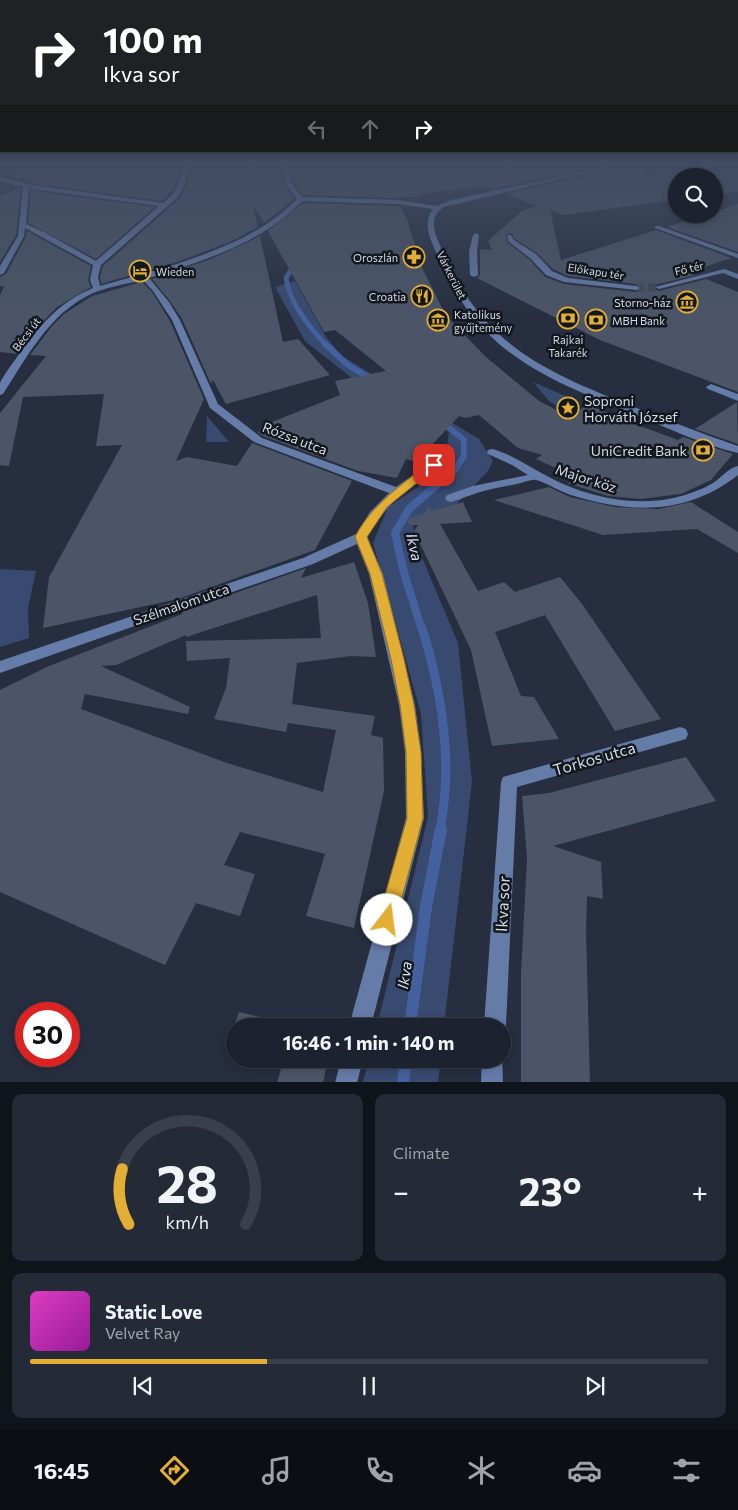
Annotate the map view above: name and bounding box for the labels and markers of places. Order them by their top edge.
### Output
pharmacy icon: Oroszlán [402,245,426,269]
place label: Oroszlán [353,251,398,264]
hotel icon: Wieden [128,259,152,283]
place label: Wieden [156,265,194,278]
restaurant icon: Croatia [410,284,434,308]
place label: Croatia [369,290,406,303]
museum icon: Storno-ház [675,290,699,314]
place label: Storno-ház [614,296,672,309]
bank icon: Rajkai Takarék [556,306,580,330]
museum icon: Katolikus gyűjtemény [426,308,450,332]
place label: Katolikus gyűjtemény [454,308,512,334]
bank icon: MBH Bank [584,308,608,332]
place label: MBH Bank [612,314,665,327]
place label: Rajkai Takarék [548,333,588,359]
place label: Soproni Horváth József [584,392,678,425]
place icon: Soproni Horváth József [556,396,580,420]
bank icon: UniCredit Bank [691,438,715,462]
place label: UniCredit Bank [591,442,687,459]
pin [413,444,455,486]

